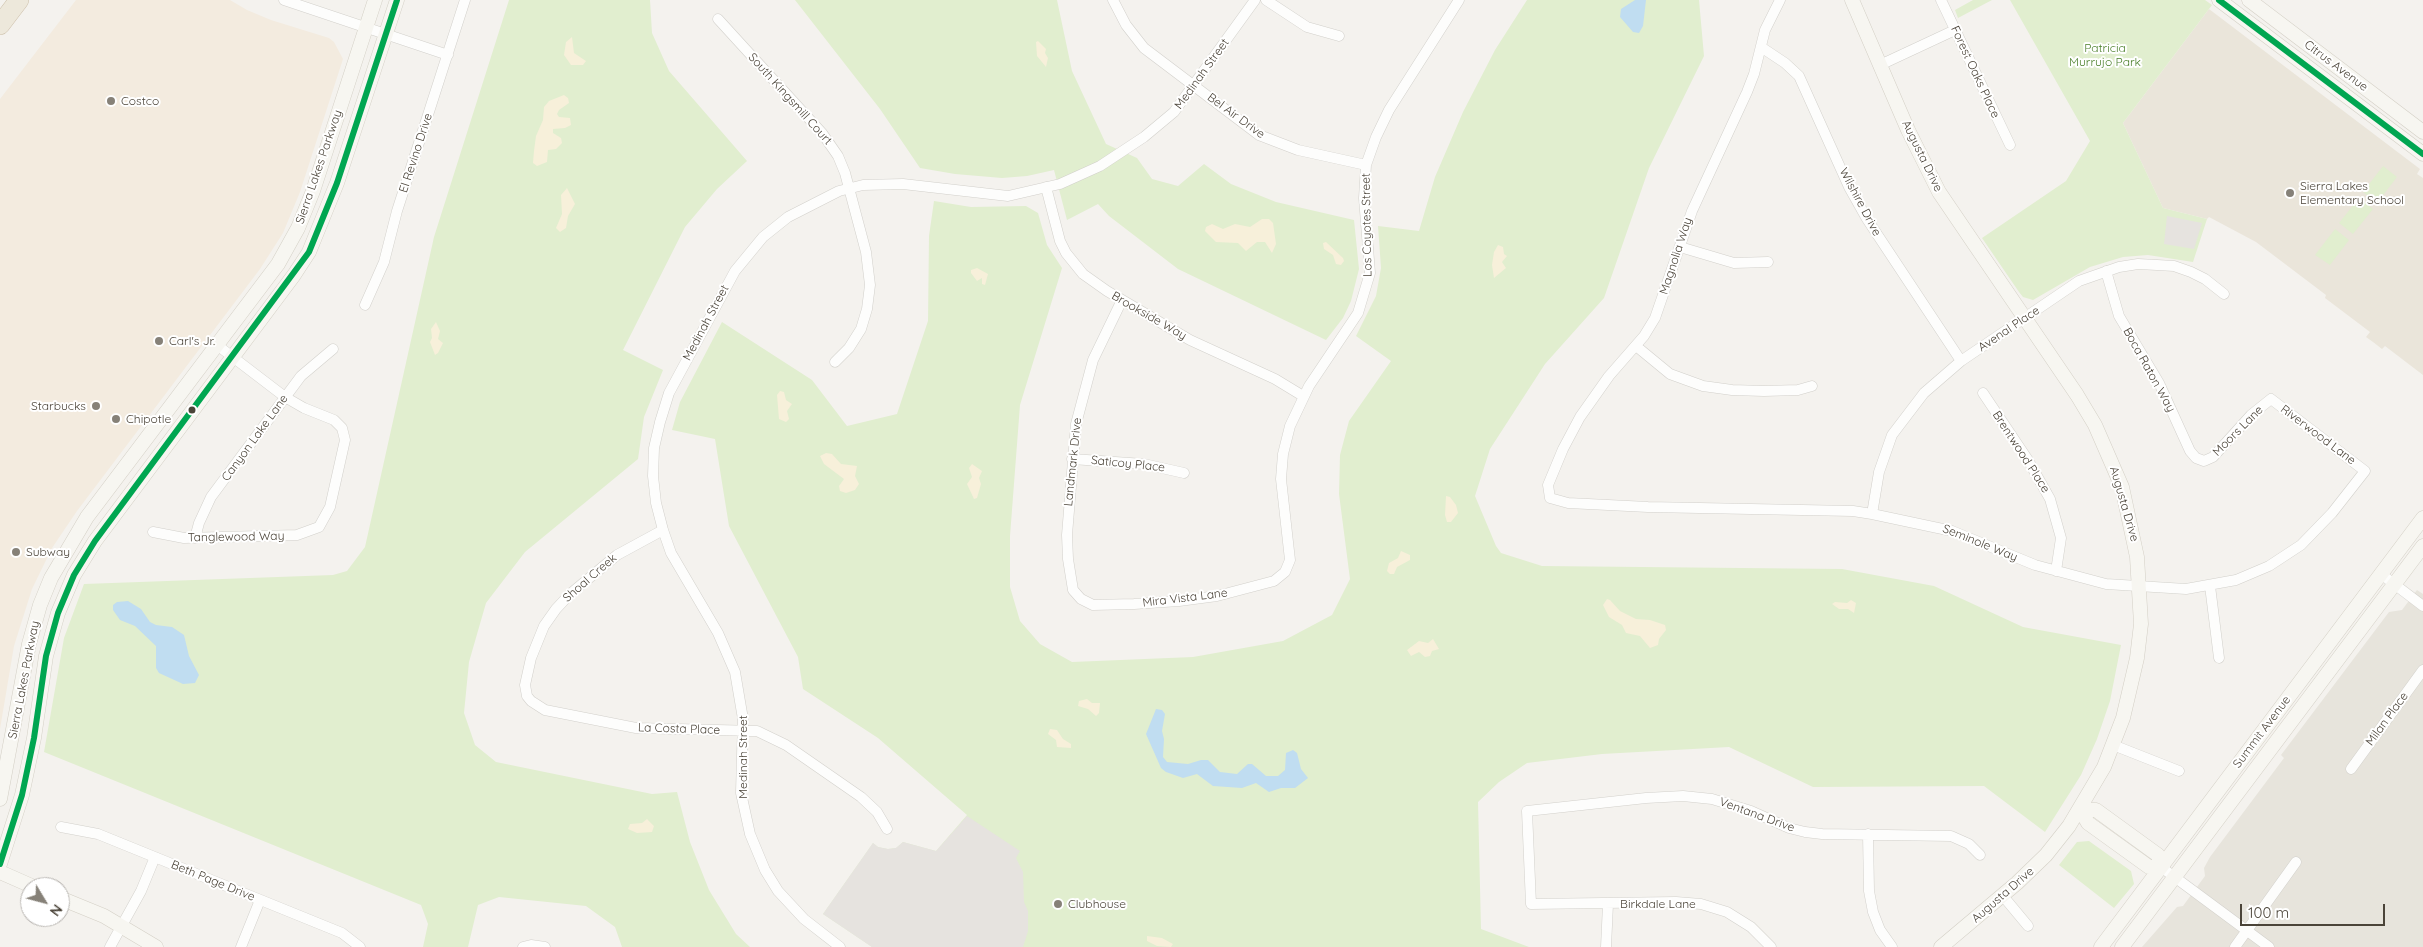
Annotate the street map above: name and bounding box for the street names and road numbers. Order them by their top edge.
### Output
street label: Forest Oaks Place [1947,24,2003,120]
street label: Medinah Street [1172,36,1232,112]
street label: Citrus Avenue [2301,37,2371,95]
street label: South Kingsmill Court [745,50,835,148]
street label: Bel Air Drive [1204,90,1268,142]
street label: Sierra Lakes Parkway [293,108,345,226]
street label: El Revino Drive [396,111,436,195]
street label: Augusta Drive [1898,118,1946,194]
street label: Wilshire Drive [1836,165,1884,239]
street label: Los Coyotes Street [1359,173,1375,277]
street label: Magnolia Way [1657,216,1695,296]
street label: Medinah Street [680,283,732,363]
street label: Brookside Way [1109,289,1189,343]
street label: Avenal Place [1976,303,2042,355]
street label: Boca Raton Way [2120,325,2178,415]
street label: Canyon Lake Lane [219,392,291,484]
street label: Riverwood Lane [2278,402,2358,468]
street label: Moors Lane [2210,403,2266,459]
street label: Brentwood Place [1989,408,2053,496]
street label: Landmark Drive [1061,417,1085,507]
street label: Saticoy Place [1090,453,1166,475]
street label: Augusta Drive [2106,465,2142,543]
street label: Seminole Way [1940,521,2020,565]
street label: Tanglewood Way [187,529,285,545]
street label: Shoal Creek [560,551,620,605]
street label: Mira Vista Lane [1142,586,1228,610]
street label: Sierra Lakes Parkway [6,620,42,740]
street label: Milan Place [2363,689,2411,749]
street label: Summit Avenue [2230,693,2294,771]
street label: Medinah Street [736,715,750,799]
street label: La Costa Place [638,720,720,738]
street label: Ventana Drive [1717,795,1797,835]
street label: Beth Page Drive [169,858,257,904]
street label: Augusta Drive [1969,864,2037,926]
street label: Birkdale Lane [1620,897,1696,911]

